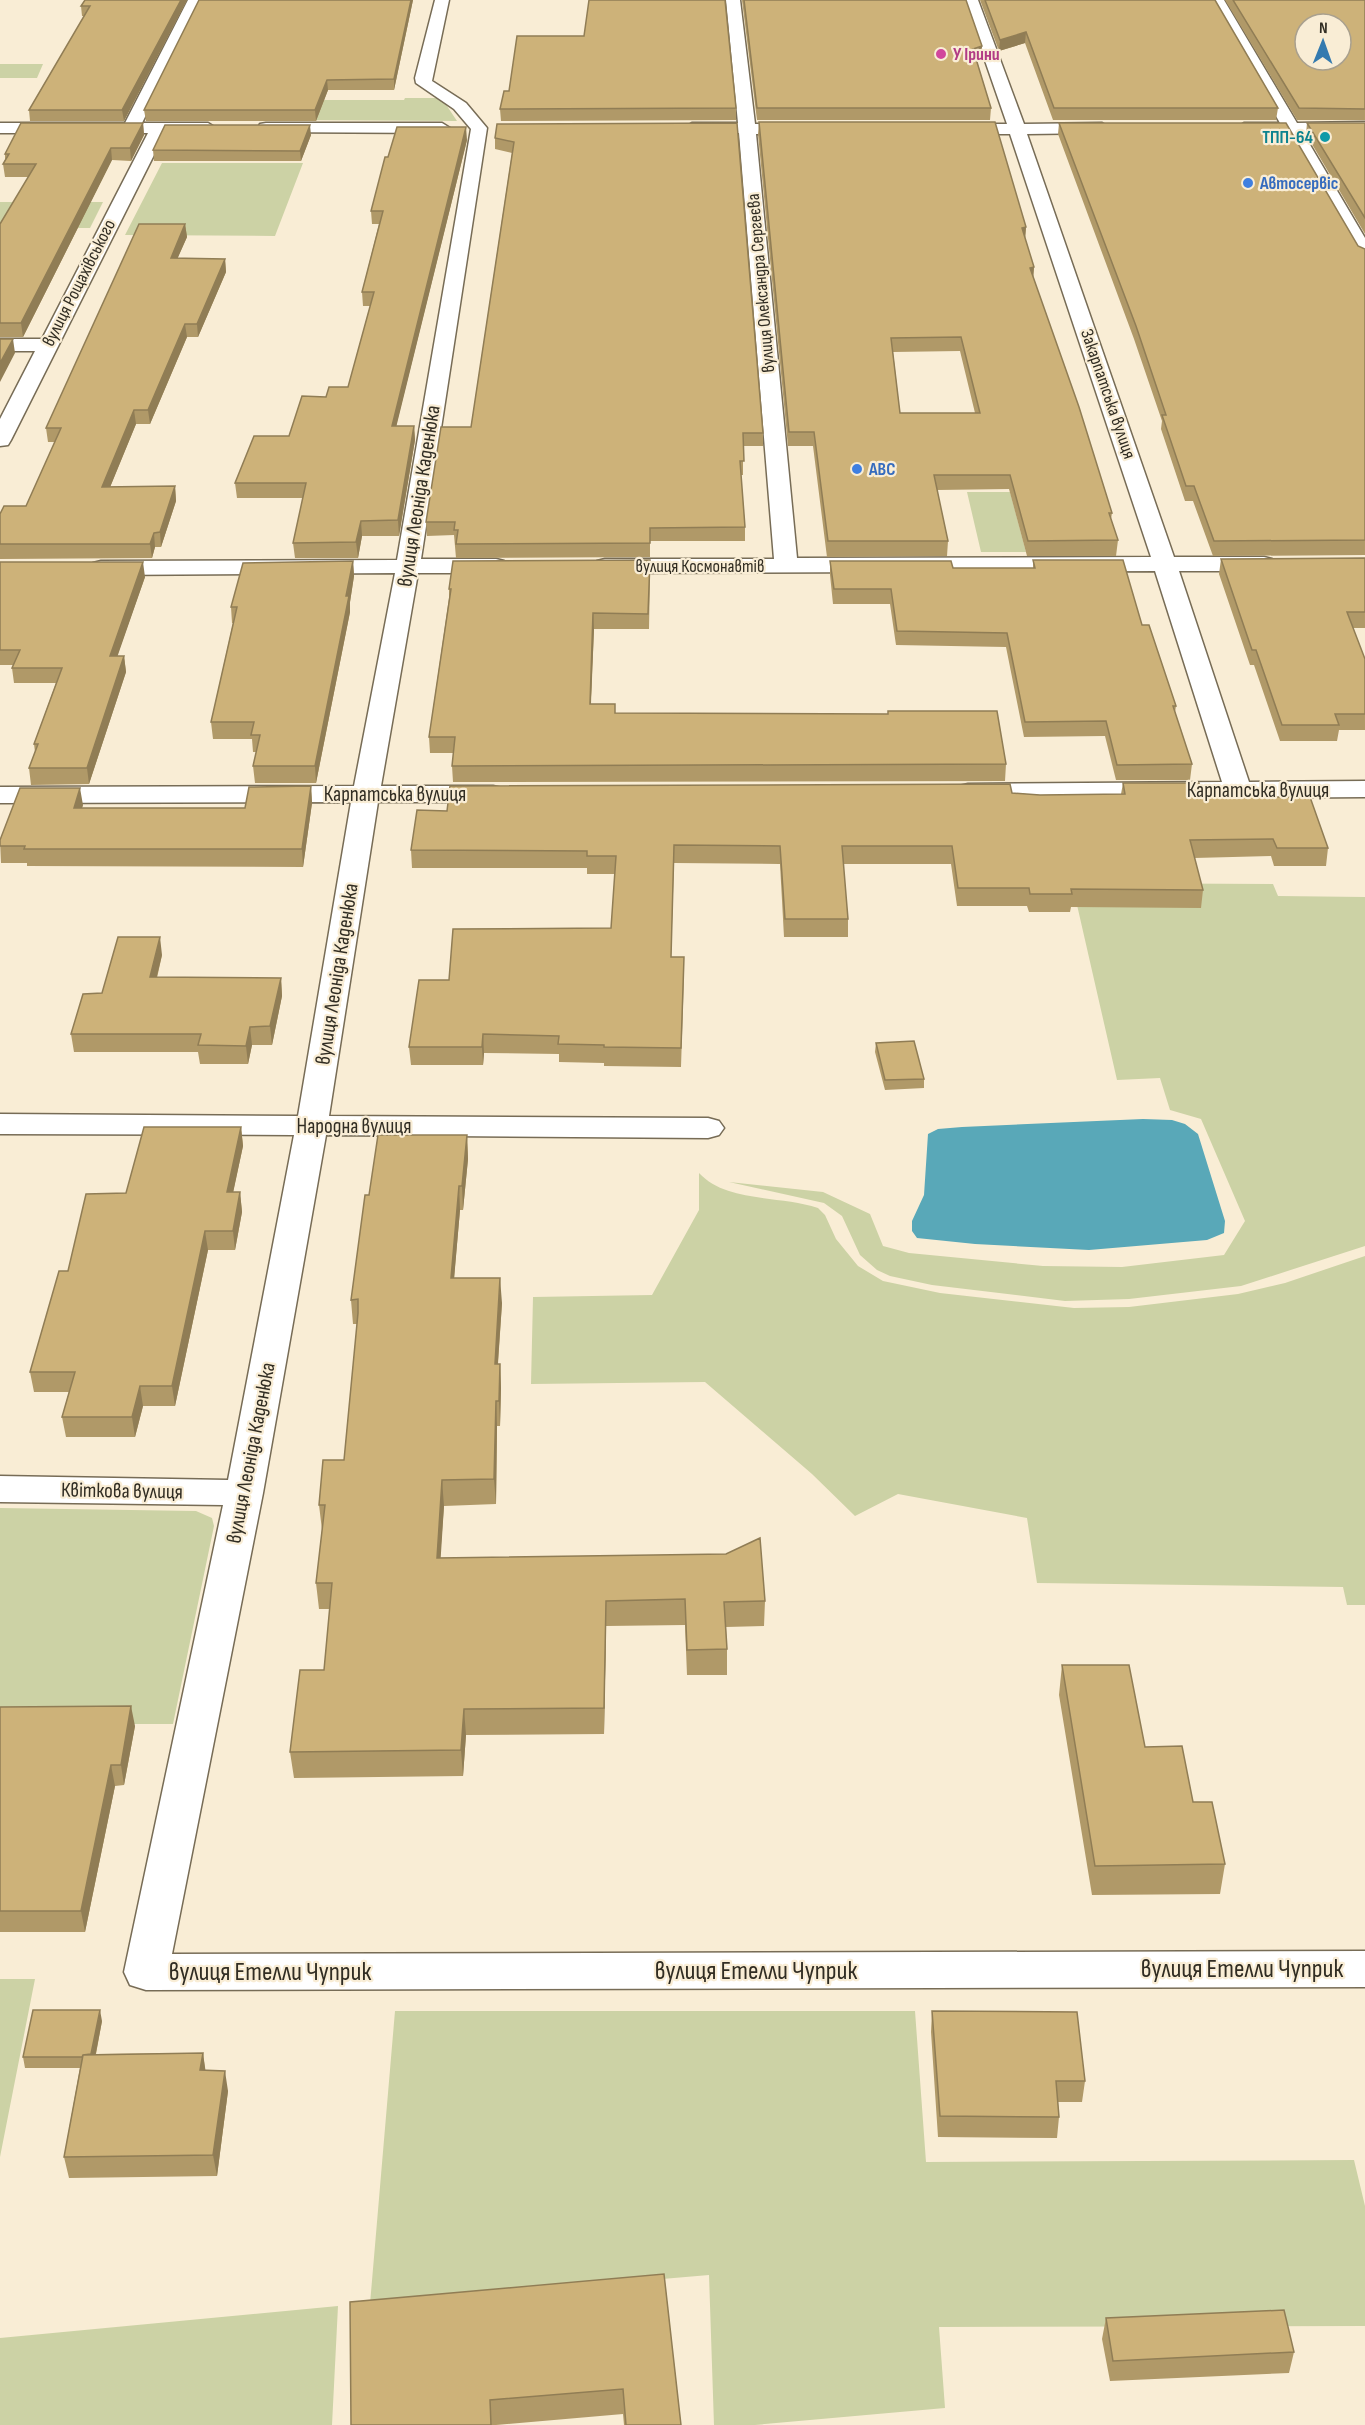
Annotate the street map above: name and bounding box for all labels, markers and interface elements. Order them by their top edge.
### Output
north arrow [1293,12,1353,72]
text: N [1319,19,1328,38]
place label: У Ірини [953,44,1000,65]
marker: У Ірини [934,47,948,61]
place label: ТПП-64 [1262,127,1314,148]
marker: ТПП-64 [1318,130,1332,144]
place label: Автосервіс [1259,173,1338,194]
marker: Автосервіс [1241,176,1255,190]
street label: вулиця Олександра Сергеєва [743,193,779,373]
street label: вулиця Рощахівського [38,216,120,350]
street label: Закарпатська вулиця [1076,326,1140,462]
street label: вулиця Леоніда Каденюка [392,403,446,589]
place label: ABC [868,459,895,480]
marker: ABC [850,462,864,476]
street label: вулиця Космонавтів [636,556,764,577]
street label: Карпатська вулиця [1187,778,1329,803]
street label: Карпатська вулиця [324,782,466,807]
street label: вулиця Леоніда Каденюка [310,881,364,1067]
street label: Народна вулиця [297,1114,411,1139]
street label: вулиця Леоніда Каденюка [221,1361,281,1545]
street label: Квіткова вулиця [61,1477,183,1505]
street label: вулиця Етелли Чуприк [1141,1954,1343,1985]
street label: вулиця Етелли Чуприк [655,1956,857,1987]
street label: вулиця Етелли Чуприк [169,1957,371,1988]

